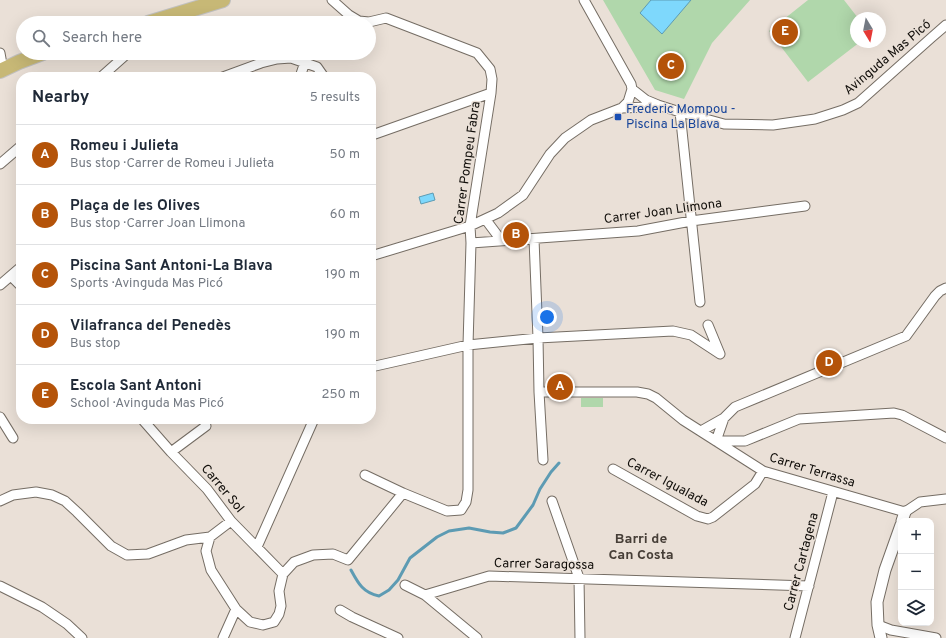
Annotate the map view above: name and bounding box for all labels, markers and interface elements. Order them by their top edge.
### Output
north arrow [850,12,886,48]
search box [16,16,376,60]
pin: E [772,17,798,47]
street label: Avinguda Mas Picó [841,17,935,99]
icon: search [30,27,52,49]
text: Search here [62,29,142,48]
pin: C [658,51,684,81]
text: Nearby [32,87,89,109]
text: 5 results [310,90,360,106]
street label: Carrer Pompeu Fabra [451,101,485,225]
place label: Frederic Mompou - Piscina La Blava [626,102,736,133]
marker: Frederic Mompou - Piscina La Blava [613,112,623,122]
text: Romeu i Julieta [70,137,179,156]
text: A [40,147,50,163]
text: 50 m [330,147,360,163]
text: Bus stop · Carrer de Romeu i Julieta [70,156,274,172]
street label: Carrer Joan Llimona [603,196,723,228]
text: Plaça de les Olives [70,197,200,216]
text: B [41,207,49,223]
text: 60 m [330,207,360,223]
text: Bus stop · Carrer Joan Llimona [70,216,245,232]
pin: B [503,220,529,250]
text: Piscina Sant Antoni-La Blava [70,257,273,276]
text: C [41,267,49,283]
text: 190 m [325,267,360,283]
text: Sports · Avinguda Mas Picó [70,276,223,292]
your location [537,307,557,327]
text: Vilafranca del Penedès [70,317,231,336]
text: D [40,327,50,343]
text: 190 m [325,327,360,343]
text: Bus stop [70,336,120,352]
pin: D [816,348,842,378]
pin: A [547,372,573,402]
text: Escola Sant Antoni [70,377,201,396]
text: E [41,387,49,403]
text: 250 m [322,387,360,403]
text: School · Avinguda Mas Picó [70,396,224,412]
street label: Carrer Terrassa [767,450,857,492]
street label: Carrer Igualada [623,455,711,511]
street label: Carrer Sol [197,461,247,517]
street label: Carrer Cartagena [781,511,823,613]
map controls [898,518,934,626]
button: + [898,518,934,554]
district label: Barri de Can Costa [608,531,674,564]
button: − [898,554,934,590]
street label: Carrer Saragossa [494,556,594,574]
button: layers [898,590,934,626]

